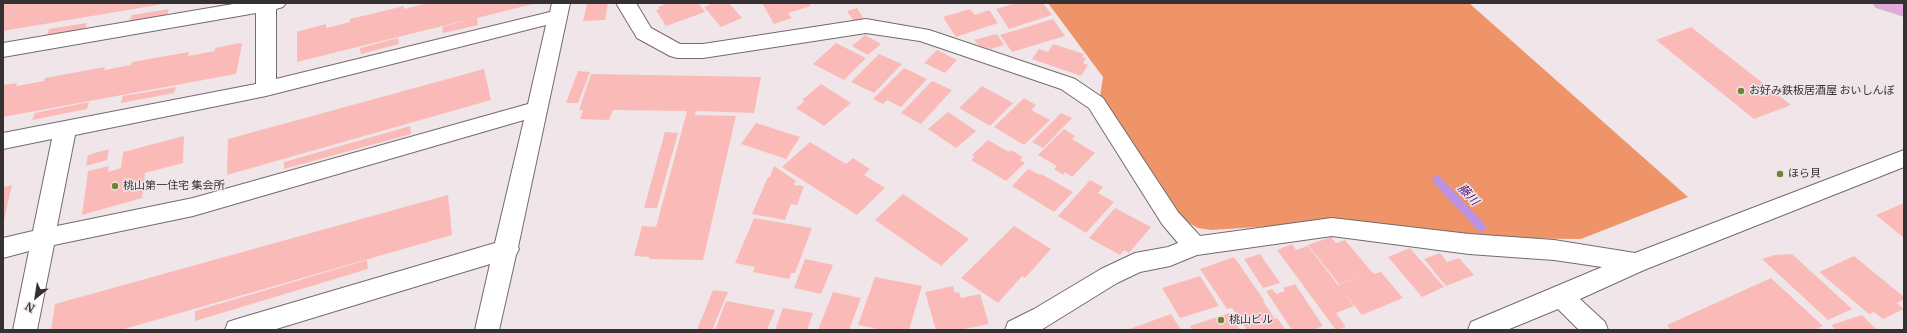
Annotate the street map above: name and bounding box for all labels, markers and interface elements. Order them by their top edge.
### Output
place label: お好み鉄板居酒屋 おいしんぼ [1749,84,1895,98]
marker: お好み鉄板居酒屋 おいしんぼ [1736,86,1746,96]
place label: ほら貝 [1788,167,1821,181]
marker: ほら貝 [1775,169,1785,179]
place label: 桃山第一住宅 集会所 [123,179,225,193]
marker: 桃山第一住宅 集会所 [110,181,120,191]
water label: 藤川 [1455,181,1481,209]
north arrow [16,277,56,317]
text: N [23,299,37,316]
place label: 桃山ビル [1229,313,1273,327]
marker: 桃山ビル [1216,315,1226,325]

